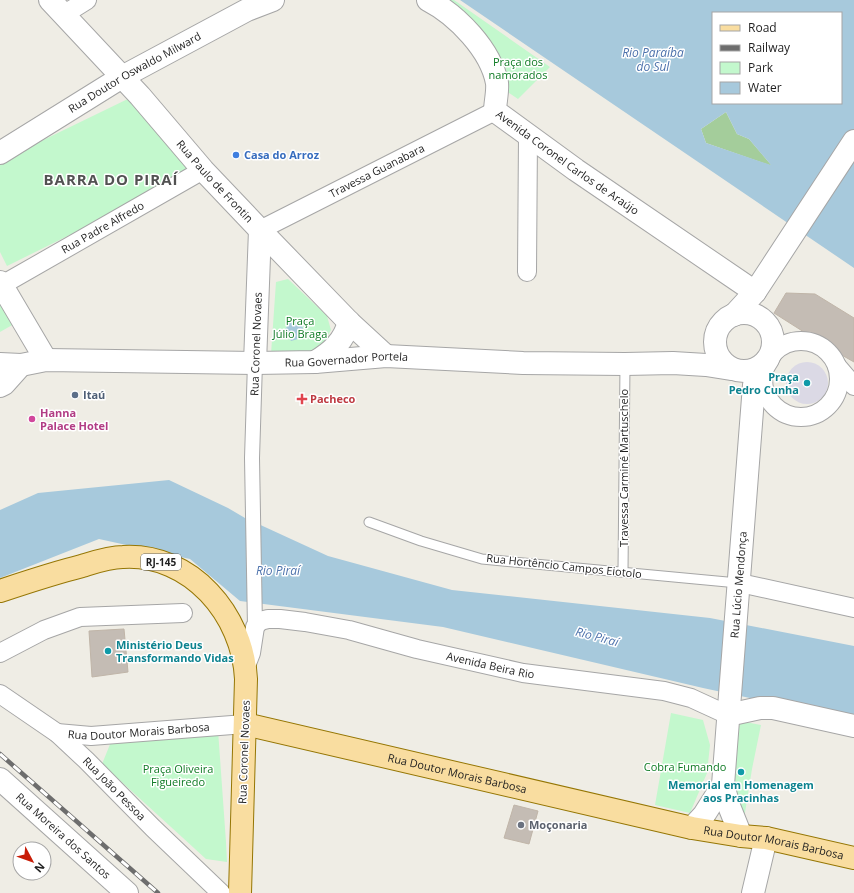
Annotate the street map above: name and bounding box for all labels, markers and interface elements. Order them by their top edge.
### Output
legend [712,12,842,104]
text: Road [748,19,777,36]
street label: Rua Doutor Oswaldo Milward [65,28,203,116]
text: Railway [748,39,791,56]
water label: Rio Paraíba do Sul [622,44,684,75]
park label: Praça dos namorados [489,54,547,82]
text: Park [748,59,774,76]
text: Water [748,79,782,96]
street label: Avenida Coronel Carlos de Araújo [493,106,642,218]
street label: Rua Paulo de Frontin [173,136,257,225]
street label: Travessa Guanabara [326,140,427,201]
place label: Casa do Arroz [244,147,320,162]
marker: Casa do Arroz [231,150,241,160]
district label: BARRA DO PIRAÍ [43,169,179,189]
street label: Rua Padre Alfredo [58,197,147,257]
street label: Rua Coronel Novaes [246,292,265,396]
park label: Praça Júlio Braga [272,313,327,341]
street label: Rua Governador Portela [284,348,408,370]
place label: Praça Pedro Cunha [729,369,799,397]
marker: Praça Pedro Cunha [802,378,812,388]
place label: Itaú [83,387,105,402]
street label: Travessa Carminé Martuschelo [616,389,631,547]
marker: Itaú [70,390,80,400]
place label: Pacheco [310,391,356,406]
marker: Pacheco [297,394,307,404]
place label: Hanna Palace Hotel [40,405,108,433]
marker: Hanna Palace Hotel [27,414,37,424]
street label: Rua Lúcio Mendonça [726,531,750,639]
street label: Rua Hortêncio Campos Eiotolo [486,550,643,581]
road number: RJ-145 [141,554,181,570]
water label: Rio Piraí [256,562,302,579]
water label: Rio Piraí [574,623,623,651]
place label: Ministério Deus Transformando Vidas [116,637,234,665]
marker: Ministério Deus Transformando Vidas [103,646,113,656]
street label: Avenida Beira Rio [445,648,536,681]
street label: Rua Coronel Novaes [234,700,253,804]
street label: Rua Doutor Morais Barbosa [67,719,210,743]
street label: Rua Doutor Morais Barbosa [386,749,528,796]
street label: Rua João Pessoa [80,753,149,823]
park label: Cobra Fumando [644,759,727,774]
park label: Praça Oliveira Figueiredo [143,761,213,789]
marker: Memorial em Homenagem aos Pracinhas [736,767,746,777]
place label: Memorial em Homenagem aos Pracinhas [668,777,814,805]
street label: Rua Moreira dos Santos [13,789,114,882]
place label: Moçonaria [529,817,588,832]
marker: Moçonaria [516,820,526,830]
street label: Rua Doutor Morais Barbosa [703,822,845,862]
north arrow [12,841,52,881]
text: N [31,860,49,876]

